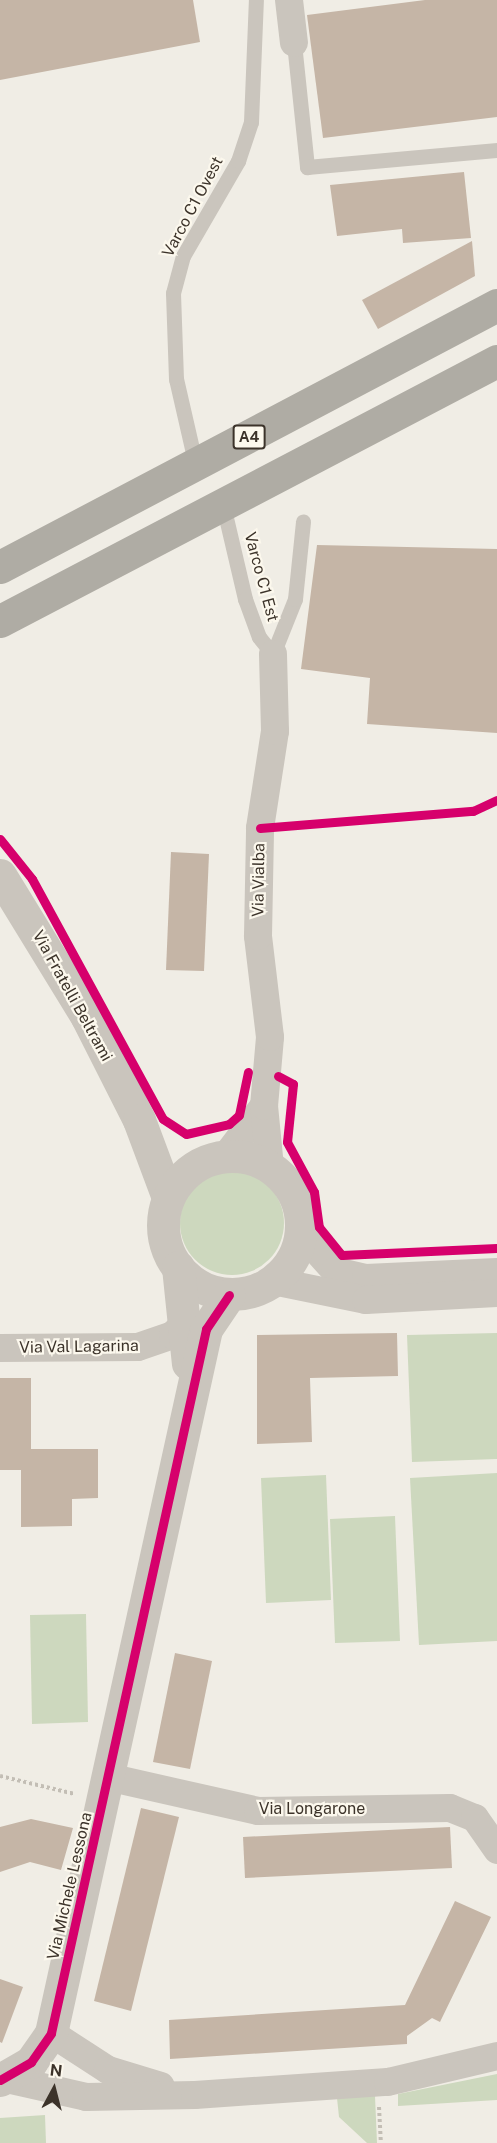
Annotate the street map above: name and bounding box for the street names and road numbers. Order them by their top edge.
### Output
street label: Varco C1 Ovest [159,154,227,260]
road number: A4 [232,425,266,449]
street label: Varco C1 Est [240,530,282,624]
street label: Via Vialba [249,843,269,917]
street label: Via Fratelli Beltrami [28,927,116,1065]
street label: Via Val Lagarina [19,1336,139,1358]
street label: Via Longarone [259,1799,365,1819]
street label: Via Michele Lessona [44,1810,96,1962]

